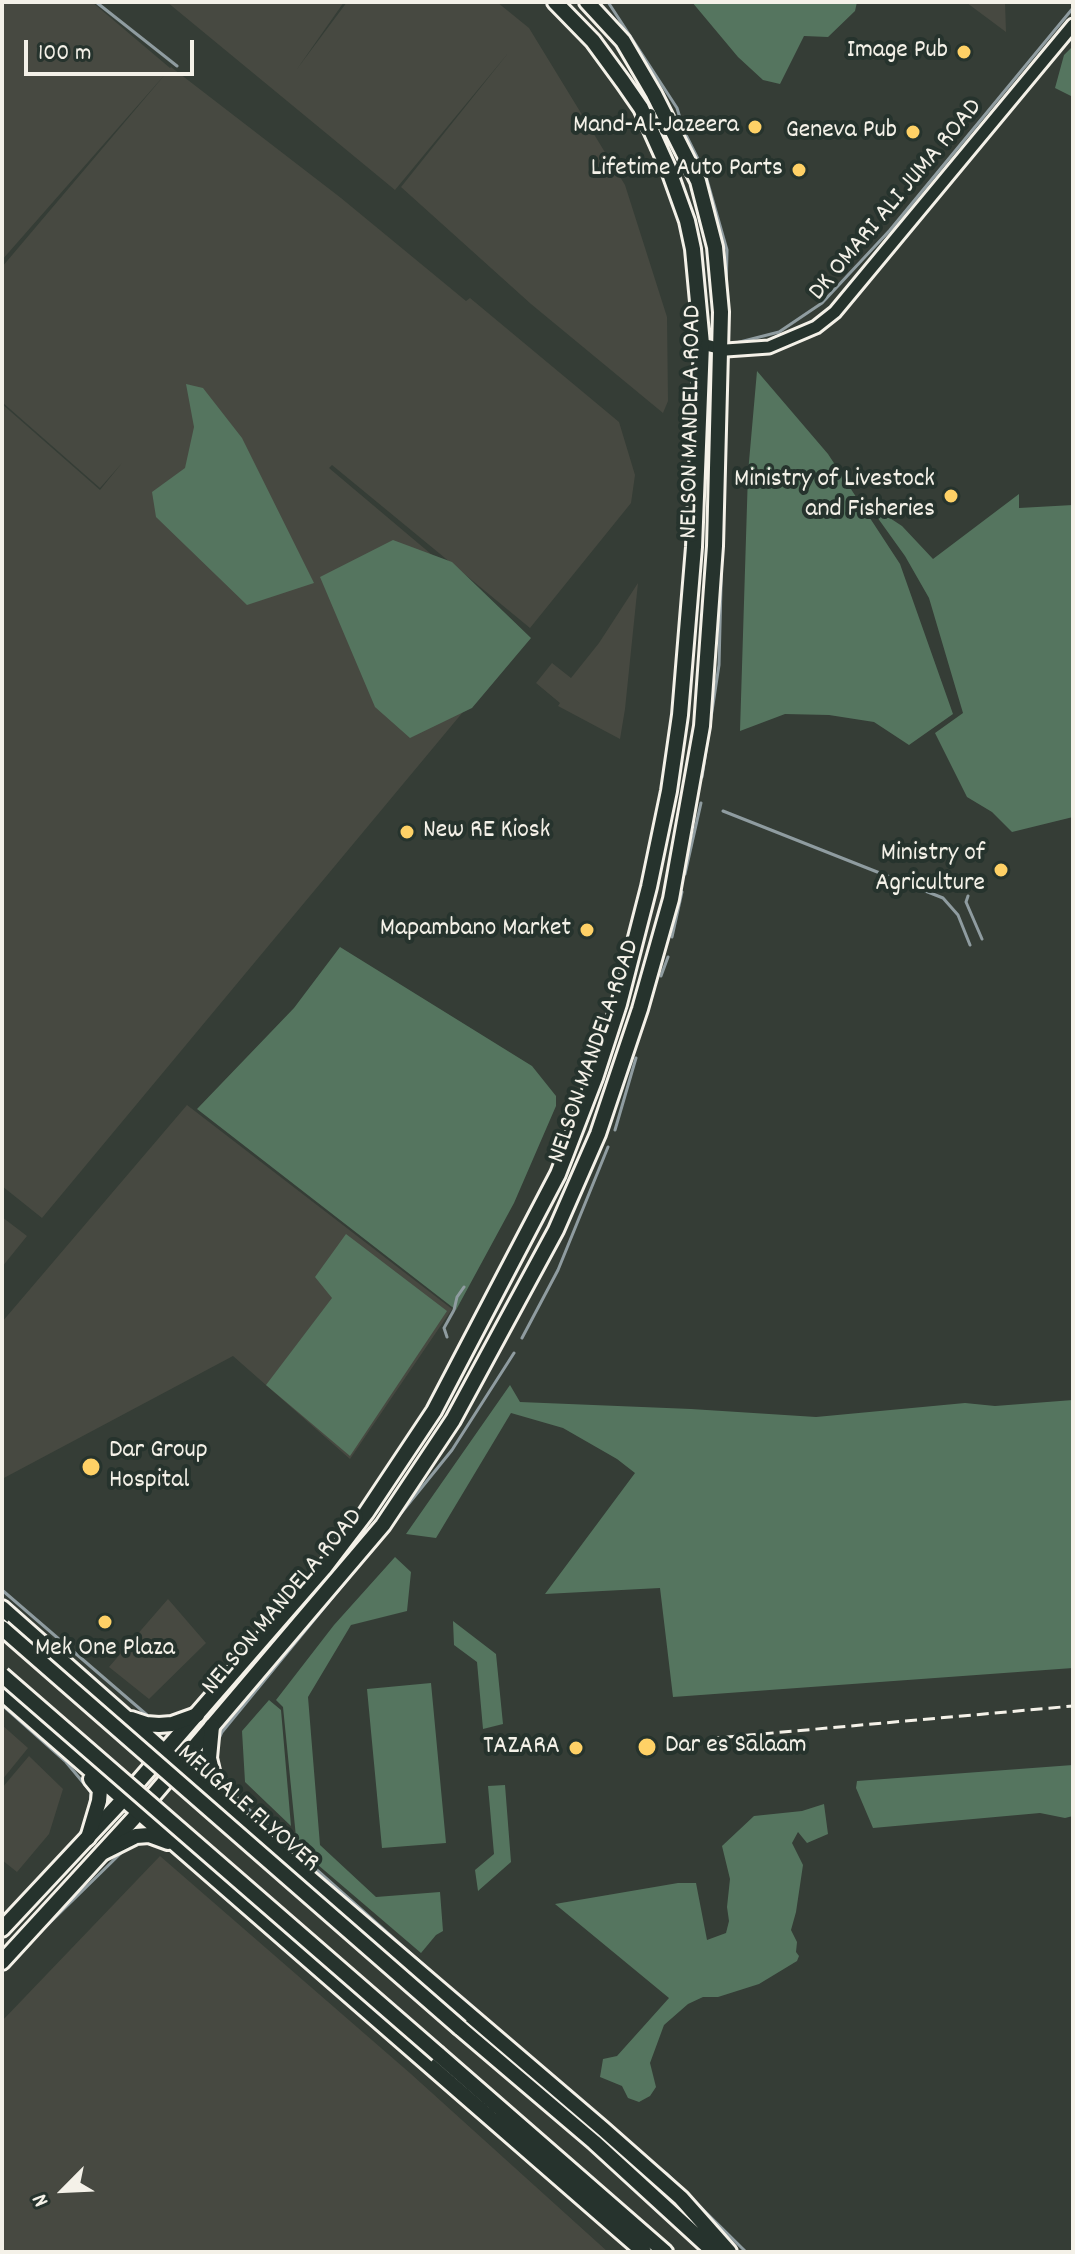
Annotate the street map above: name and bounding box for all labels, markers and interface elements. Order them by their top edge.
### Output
scale bar [28,24,198,74]
place label: Image Pub [847,36,948,68]
text: 100 m [38,37,91,71]
marker: Image Pub [955,43,973,61]
street label: DK OMARI ALI JUMA ROAD [803,94,991,308]
place label: Mand-Al-Jazeera [573,111,739,143]
place label: Geneva Pub [786,116,897,148]
marker: Mand-Al-Jazeera [746,118,764,136]
marker: Geneva Pub [904,123,922,141]
place label: Lifetime Auto Parts [591,154,783,186]
marker: Lifetime Auto Parts [790,161,808,179]
street label: NELSON MANDELA ROAD [675,305,711,539]
place label: Ministry of Livestock and Fisheries [734,465,935,526]
marker: Ministry of Livestock and Fisheries [942,487,960,505]
place label: New RE Kiosk [423,816,550,848]
marker: New RE Kiosk [398,823,416,841]
place label: Ministry of Agriculture [875,839,985,900]
marker: Ministry of Agriculture [992,861,1010,879]
place label: Mapambano Market [380,914,571,946]
marker: Mapambano Market [578,921,596,939]
street label: NELSON MANDELA ROAD [543,936,649,1168]
place label: Dar Group Hospital [109,1436,208,1498]
marker: Dar Group Hospital [80,1456,102,1478]
street label: NELSON MANDELA ROAD [197,1503,371,1703]
marker: Mek One Plaza [96,1613,114,1631]
place label: Mek One Plaza [35,1634,175,1666]
place label: Dar es Salaam [665,1731,807,1763]
place label: TAZARA [483,1732,560,1764]
marker: Dar es Salaam [636,1736,658,1758]
marker: TAZARA [567,1739,585,1757]
street label: MFUGALE FLYOVER [169,1740,325,1880]
north arrow [24,2150,104,2230]
text: N [25,2189,58,2211]

